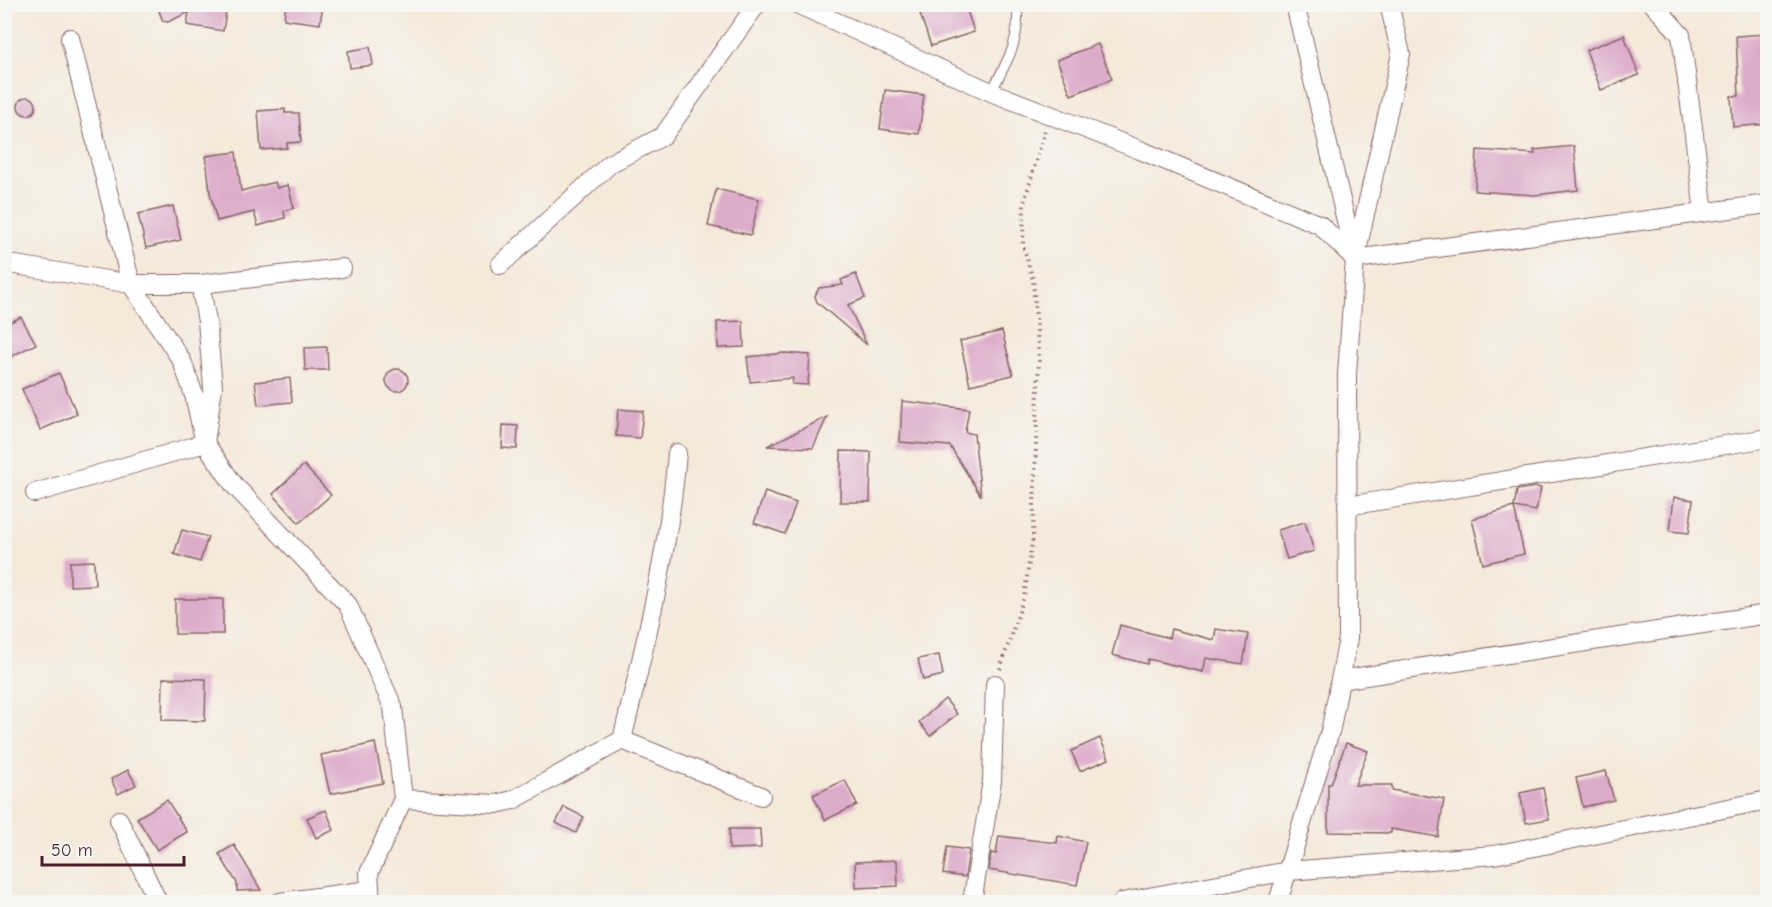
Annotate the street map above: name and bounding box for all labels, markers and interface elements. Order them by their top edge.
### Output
scale bar [42,829,184,867]
text: 50 m [51,840,93,861]

